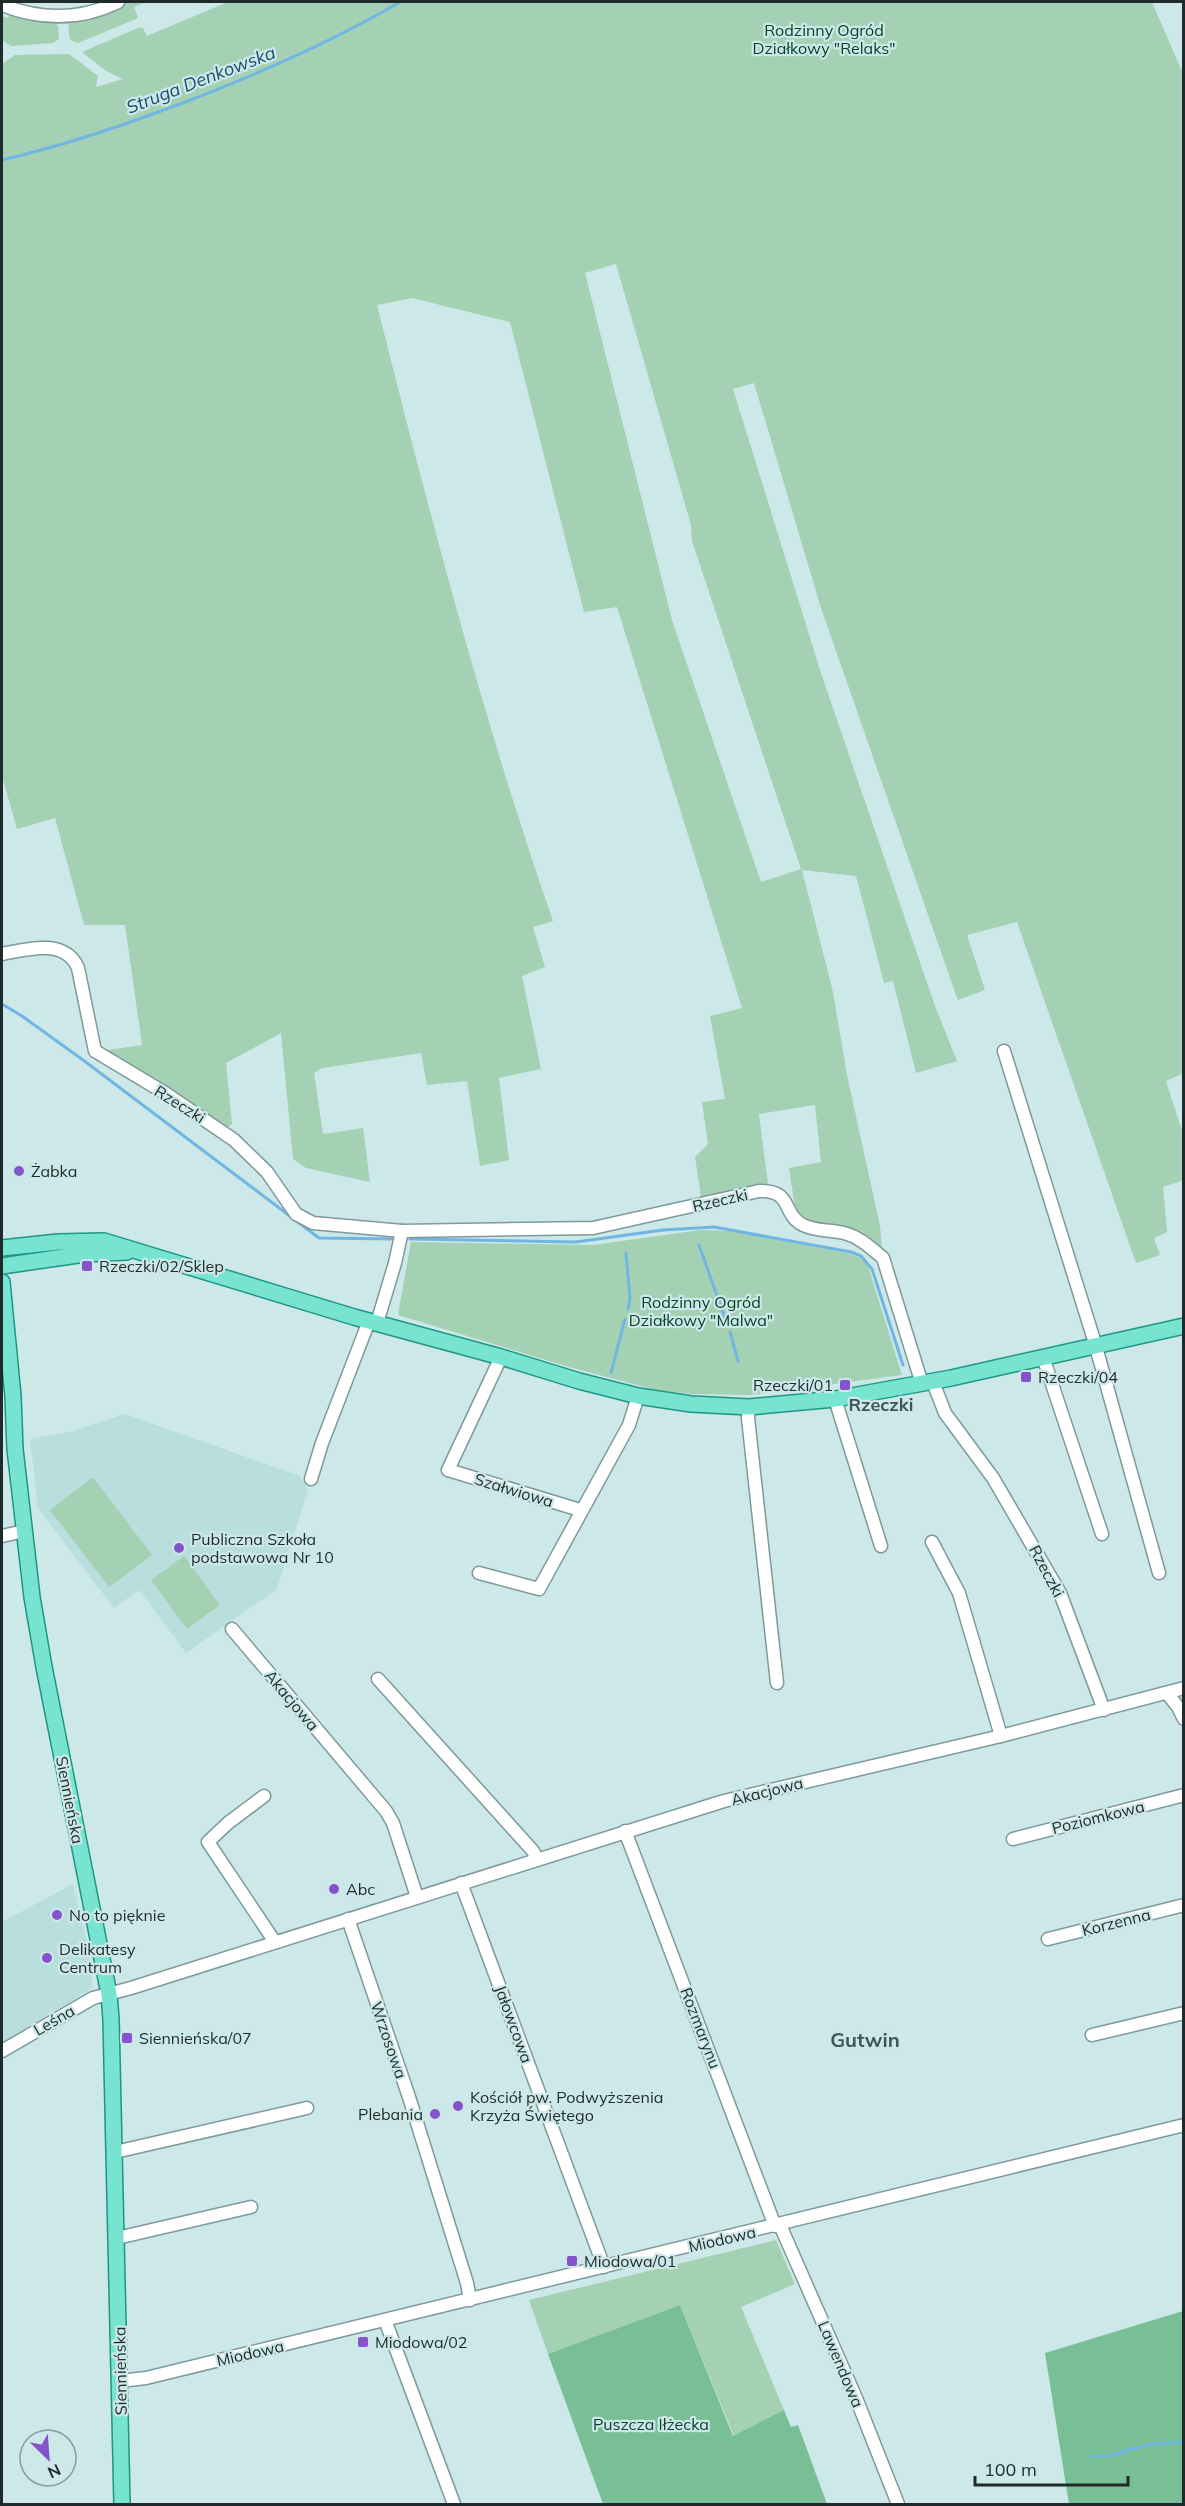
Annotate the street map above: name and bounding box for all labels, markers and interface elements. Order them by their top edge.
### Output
park label: Rodzinny Ogród Działkowy "Relaks" [753,20,895,58]
water label: Struga Denkowska [123,40,279,119]
street label: Rzeczki [151,1081,209,1127]
place label: Żabka [31,1161,77,1181]
marker: Żabka [12,1164,26,1178]
street label: Rzeczki [690,1184,750,1216]
place label: Rzeczki/02/Sklep [99,1256,224,1276]
marker: Rzeczki/02/Sklep [80,1259,94,1273]
park label: Rodzinny Ogród Działkowy "Malwa" [629,1292,773,1330]
place label: Rzeczki/04 [1038,1367,1118,1387]
marker: Rzeczki/04 [1019,1370,1033,1384]
place label: Rzeczki/01 [753,1375,833,1395]
marker: Rzeczki/01 [838,1378,852,1392]
district label: Rzeczki [849,1393,913,1416]
street label: Szałwiowa [472,1468,556,1512]
place label: Publiczna Szkoła podstawowa Nr 10 [191,1529,334,1567]
marker: Publiczna Szkoła podstawowa Nr 10 [172,1541,186,1555]
street label: Rzeczki [1025,1542,1069,1600]
street label: Akacjowa [261,1665,323,1735]
street label: Siennieńska [52,1754,88,1846]
street label: Akacjowa [729,1772,805,1810]
street label: Poziomkowa [1050,1796,1146,1838]
place label: Abc [346,1879,375,1899]
marker: Abc [327,1882,341,1896]
street label: Korzenna [1080,1904,1152,1940]
place label: No to pięknie [69,1905,165,1925]
marker: No to pięknie [50,1908,64,1922]
place label: Delikatesy Centrum [59,1939,136,1977]
marker: Delikatesy Centrum [40,1951,54,1965]
street label: Jałowcowa [491,1982,537,2066]
street label: Rozmarynu [676,1985,726,2071]
street label: Wrzosowa [366,1999,412,2081]
street label: Leśna [30,2000,78,2040]
district label: Gutwin [830,2027,900,2052]
place label: Siennieńska/07 [139,2028,252,2048]
marker: Siennieńska/07 [120,2031,134,2045]
place label: Kościół pw. Podwyższenia Krzyża Świętego [470,2087,663,2125]
marker: Kościół pw. Podwyższenia Krzyża Świętego [451,2099,465,2113]
place label: Plebania [358,2104,423,2124]
marker: Plebania [428,2107,442,2121]
street label: Miodowa [686,2222,758,2256]
place label: Miodowa/01 [584,2251,676,2271]
marker: Miodowa/01 [565,2254,579,2268]
street label: Lawendowa [814,2318,868,2410]
street label: Siennieńska [109,2326,131,2416]
place label: Miodowa/02 [375,2332,467,2352]
marker: Miodowa/02 [356,2335,370,2349]
street label: Miodowa [214,2336,286,2370]
park label: Puszcza Iłżecka [593,2414,709,2434]
north arrow [18,2428,78,2488]
scale bar [975,2449,1128,2487]
text: 100 m [984,2458,1037,2481]
text: N [45,2460,64,2483]

